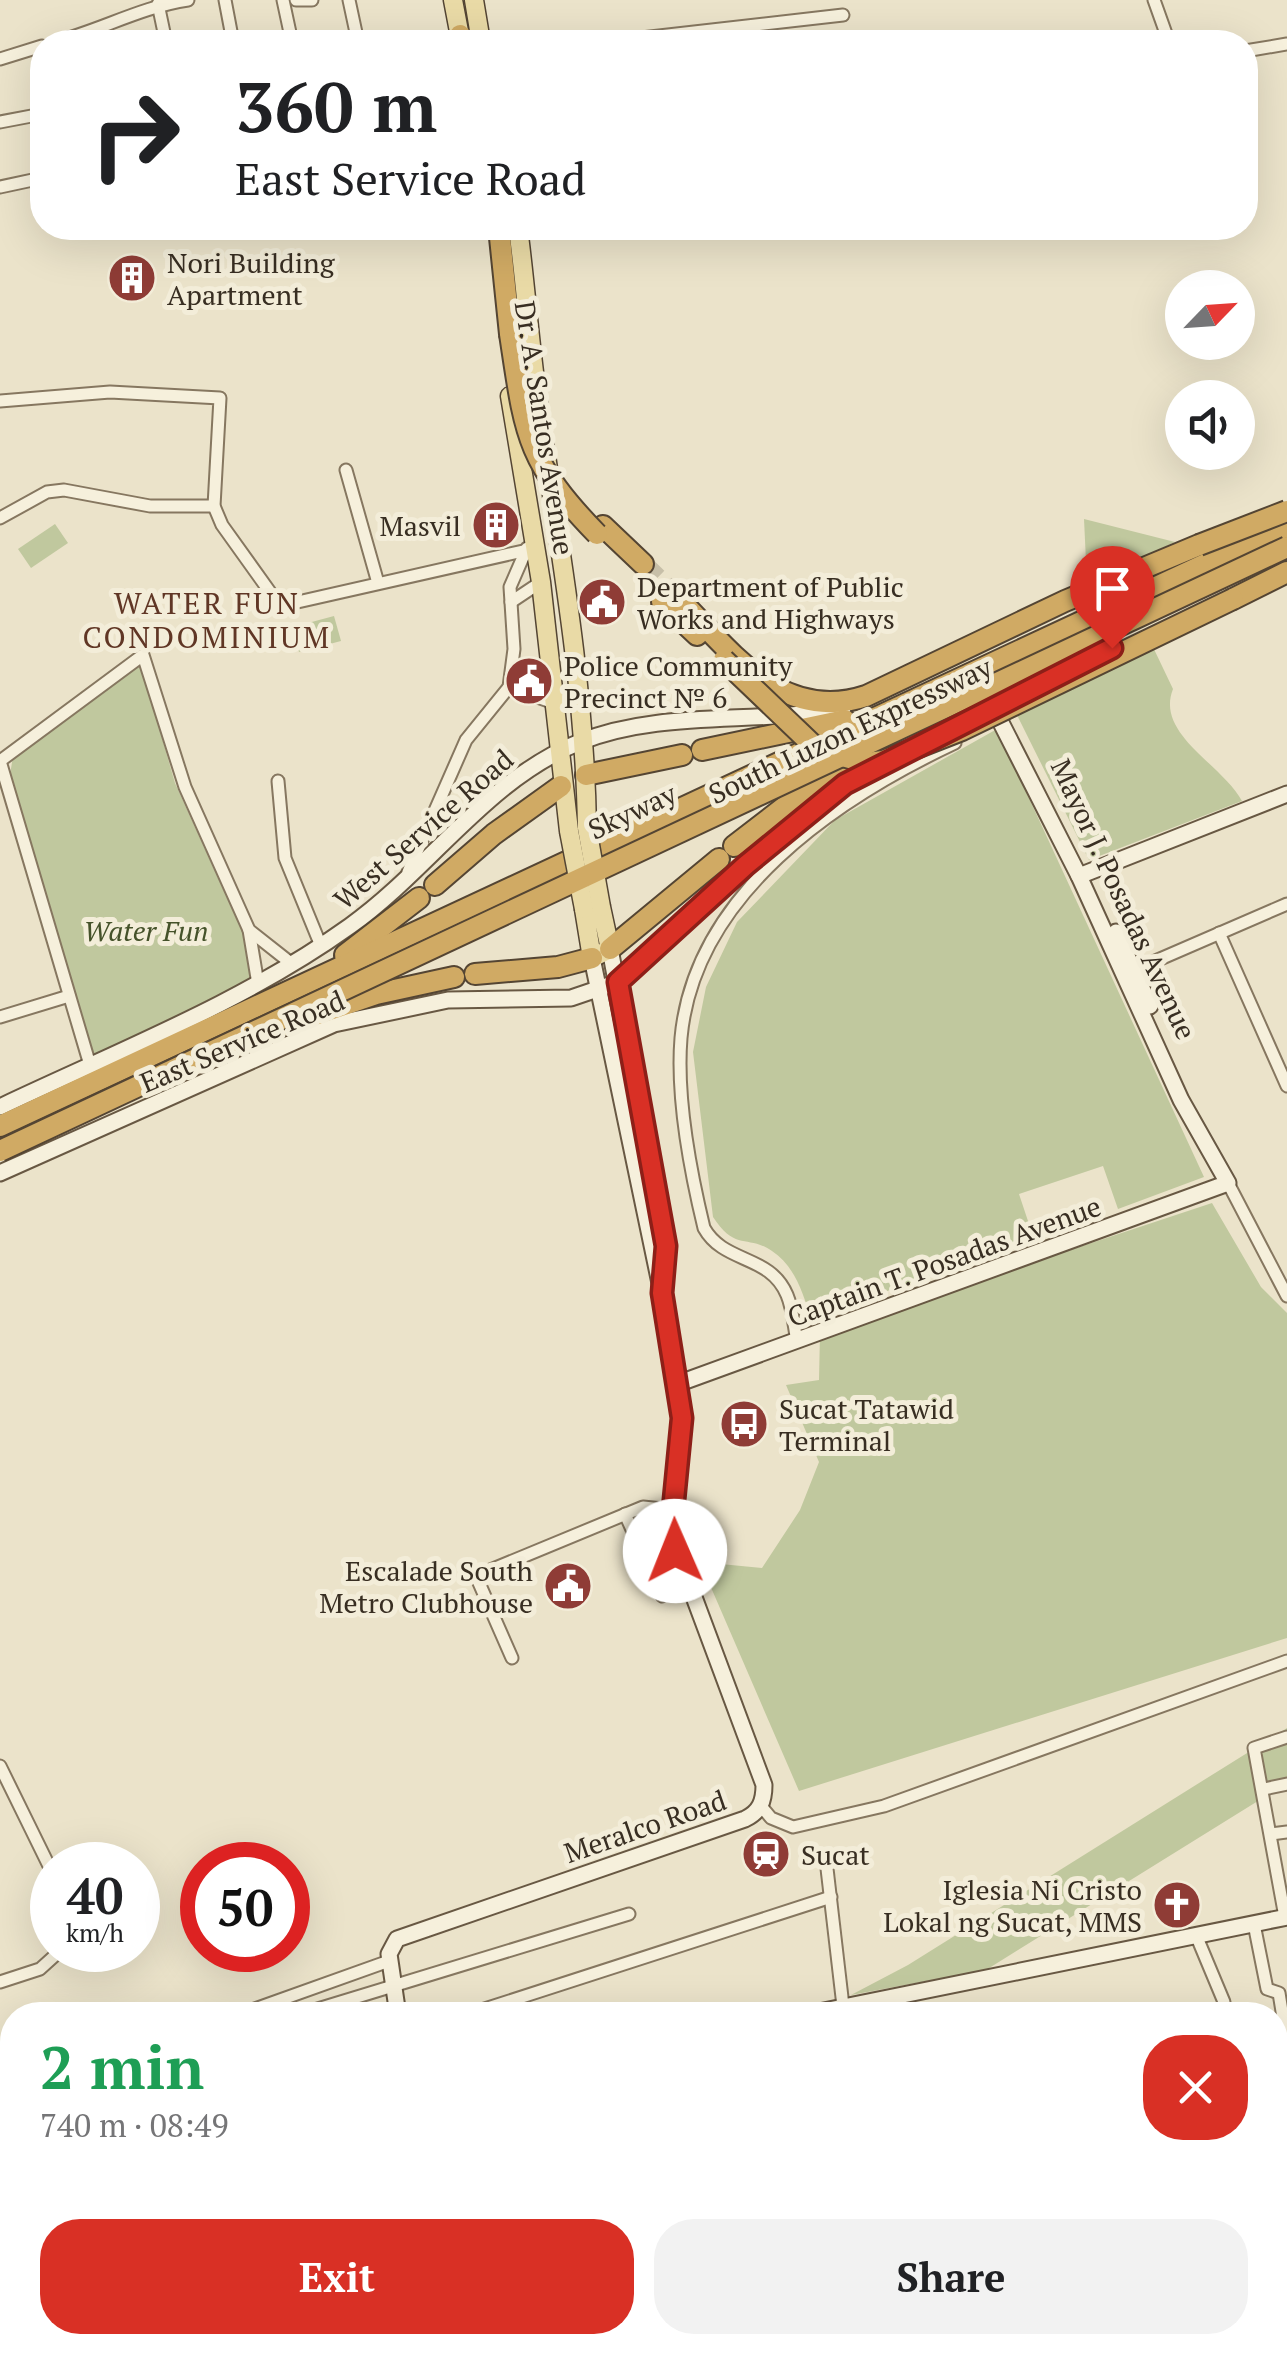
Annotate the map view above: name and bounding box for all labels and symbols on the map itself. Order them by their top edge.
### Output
place label: Nori Building Apartment [167,244,336,313]
building icon: Nori Building Apartment [106,252,158,304]
north arrow [1165,270,1255,360]
street label: Dr. A. Santos Avenue [507,298,583,558]
building icon: Masvil [470,499,522,551]
place label: Masvil [379,507,461,544]
pin [1070,546,1155,649]
place label: Department of Public Works and Highways [637,568,904,637]
public building icon: Department of Public Works and Highways [576,576,628,628]
district label: WATER FUN CONDOMINIUM [83,583,331,657]
place label: Police Community Precinct № 6 [564,647,793,716]
street label: South Luzon Expressway [702,648,998,812]
public building icon: Police Community Precinct № 6 [503,655,555,707]
street label: West Service Road [325,741,521,917]
street label: Mayor J. Posadas Avenue [1043,753,1205,1045]
street label: Skyway [582,774,683,847]
park label: Water Fun [83,912,209,949]
street label: East Service Road [134,981,350,1101]
street label: Captain T. Posadas Avenue [782,1187,1106,1335]
place label: Sucat Tatawid Terminal [779,1390,954,1459]
bus stop icon: Sucat Tatawid Terminal [718,1398,770,1450]
position arrow [623,1499,727,1603]
place label: Escalade South Metro Clubhouse [319,1552,533,1621]
public building icon: Escalade South Metro Clubhouse [542,1560,594,1612]
street label: Meralco Road [559,1781,731,1871]
station icon: Sucat [740,1828,792,1880]
place label: Sucat [801,1836,870,1873]
speed limit sign: 50 [180,1842,310,1972]
place label: Iglesia Ni Cristo Lokal ng Sucat, MMS [883,1871,1142,1940]
church icon: Iglesia Ni Cristo Lokal ng Sucat, MMS [1151,1879,1203,1931]

